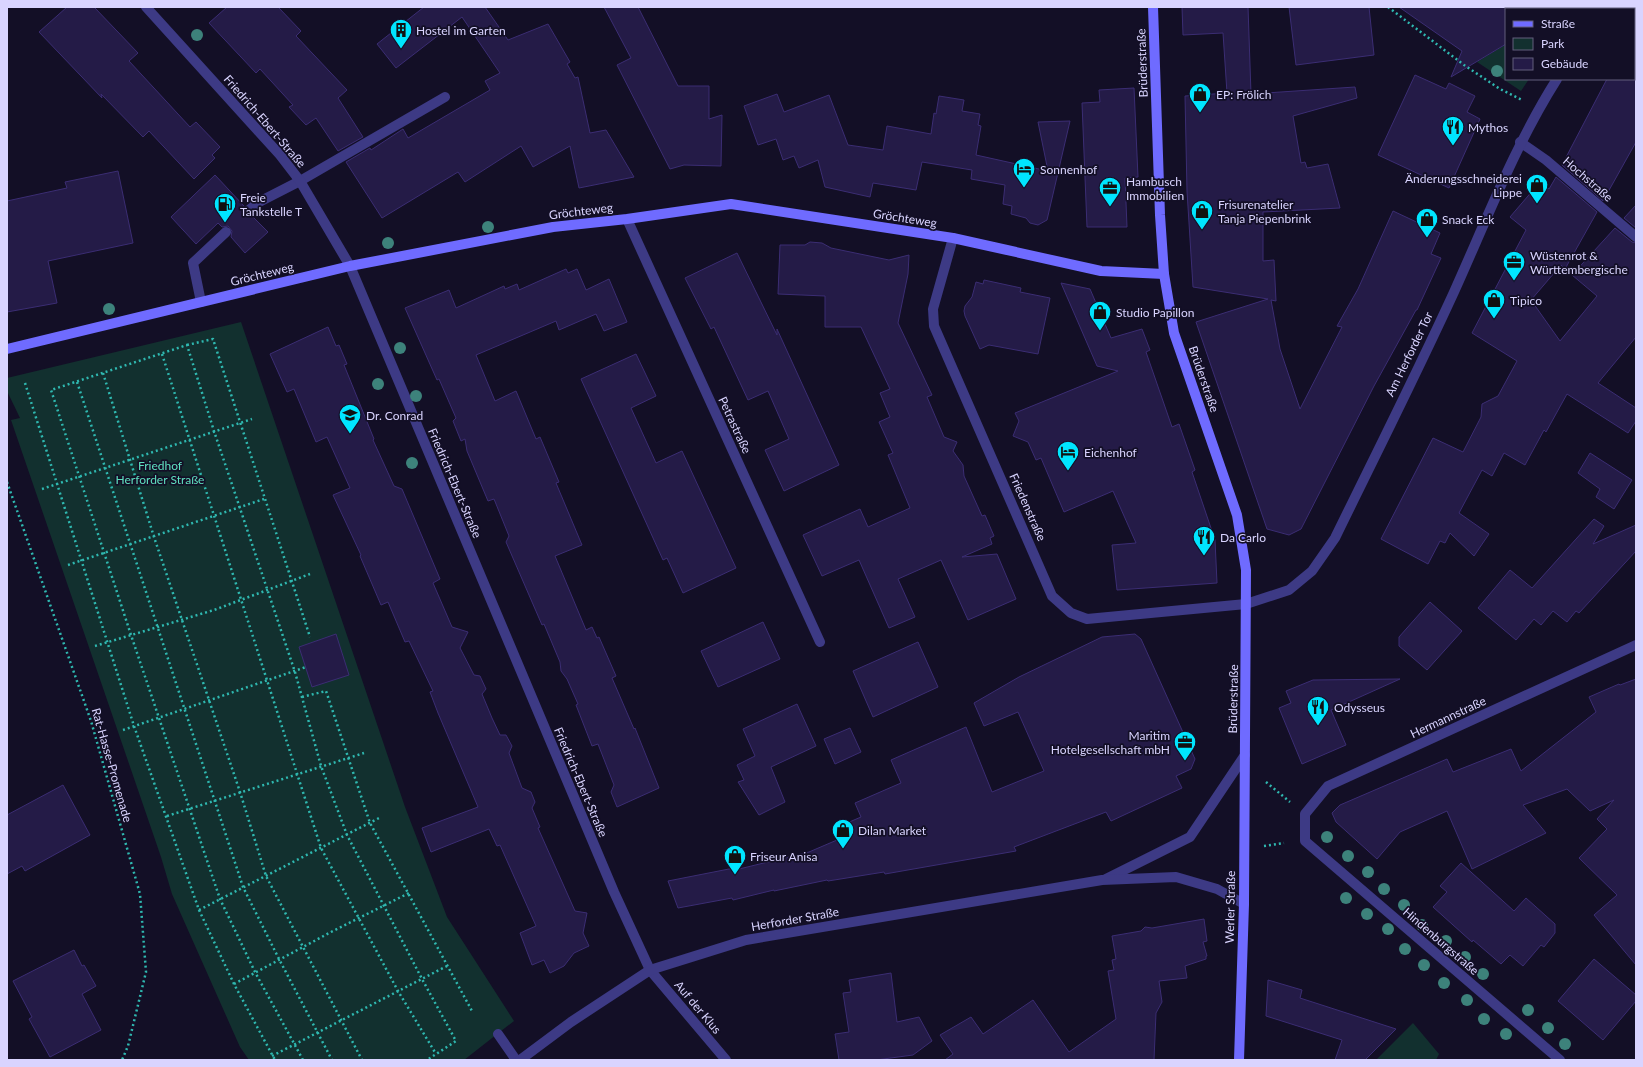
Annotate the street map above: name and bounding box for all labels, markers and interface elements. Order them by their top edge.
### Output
legend [1505,8,1635,80]
text: Straße [1541,16,1575,31]
building icon: Hostel im Garten [388,17,414,50]
place label: Hostel im Garten [416,23,506,38]
street label: Brüderstraße [1133,28,1151,98]
text: Park [1541,36,1565,51]
text: Gebäude [1541,56,1588,71]
street label: Friedrich-Ebert-Straße [221,72,309,170]
shop icon: EP: Frölich [1187,81,1213,114]
place label: EP: Frölich [1216,87,1272,102]
restaurant icon: Mythos [1440,114,1466,147]
place label: Mythos [1468,120,1508,135]
street label: Hochstraße [1560,153,1616,205]
hotel icon: Sonnenhof [1011,156,1037,189]
place label: Sonnenhof [1040,162,1098,177]
place label: Änderungsschneiderei Lippe [1405,171,1522,200]
shop icon: Änderungsschneiderei Lippe [1524,172,1550,205]
place label: Hambusch Immobilien [1126,174,1184,203]
office icon: Hambusch Immobilien [1097,175,1123,208]
place label: Freie Tankstelle T [240,190,302,219]
fuel station icon: Freie Tankstelle T [212,191,238,224]
place label: Frisurenatelier Tanja Piepenbrink [1218,197,1312,226]
shop icon: Frisurenatelier Tanja Piepenbrink [1189,198,1215,231]
street label: Gröchteweg [548,200,614,222]
street label: Gröchteweg [872,206,938,230]
shop icon: Snack Eck [1414,206,1440,239]
place label: Snack Eck [1442,212,1495,227]
place label: Wüstenrot & Württembergische [1530,248,1628,277]
office icon: Wüstenrot & Württembergische [1501,249,1527,282]
street label: Gröchteweg [229,259,295,289]
shop icon: Tipico [1481,287,1507,320]
place label: Tipico [1510,293,1542,308]
shop icon: Studio Papillon [1087,299,1113,332]
place label: Studio Papillon [1116,305,1194,320]
street label: Am Herforder Tor [1382,309,1436,399]
street label: Brüderstraße [1186,344,1222,414]
street label: Petrastraße [715,394,755,456]
school or university icon: Dr. Conrad [337,402,363,435]
place label: Dr. Conrad [366,408,423,423]
street label: Friedrich-Ebert-Straße [425,426,485,540]
hotel icon: Eichenhof [1055,439,1081,472]
place label: Eichenhof [1084,445,1138,460]
park label: Friedhof Herforder Straße [116,458,204,487]
street label: Friedenstraße [1006,471,1050,543]
restaurant icon: Da Carlo [1191,524,1217,557]
place label: Da Carlo [1220,530,1266,545]
street label: Brüderstraße [1225,664,1241,734]
street label: Hermannstraße [1408,693,1488,741]
restaurant icon: Odysseus [1305,694,1331,727]
place label: Odysseus [1334,700,1385,715]
street label: Rat-Hasse-Promenade [89,706,135,824]
street label: Friedrich-Ebert-Straße [551,725,611,839]
place label: Maritim Hotelgesellschaft mbH [1051,728,1170,757]
office icon: Maritim Hotelgesellschaft mbH [1172,729,1198,762]
shop icon: Dilan Market [830,817,856,850]
place label: Dilan Market [858,823,927,838]
shop icon: Friseur Anisa [722,843,748,876]
place label: Friseur Anisa [750,849,817,864]
street label: Werler Straße [1222,870,1238,944]
street label: Herforder Straße [750,904,840,934]
street label: Hindenburgstraße [1400,904,1482,978]
street label: Auf der Klus [671,977,725,1037]

